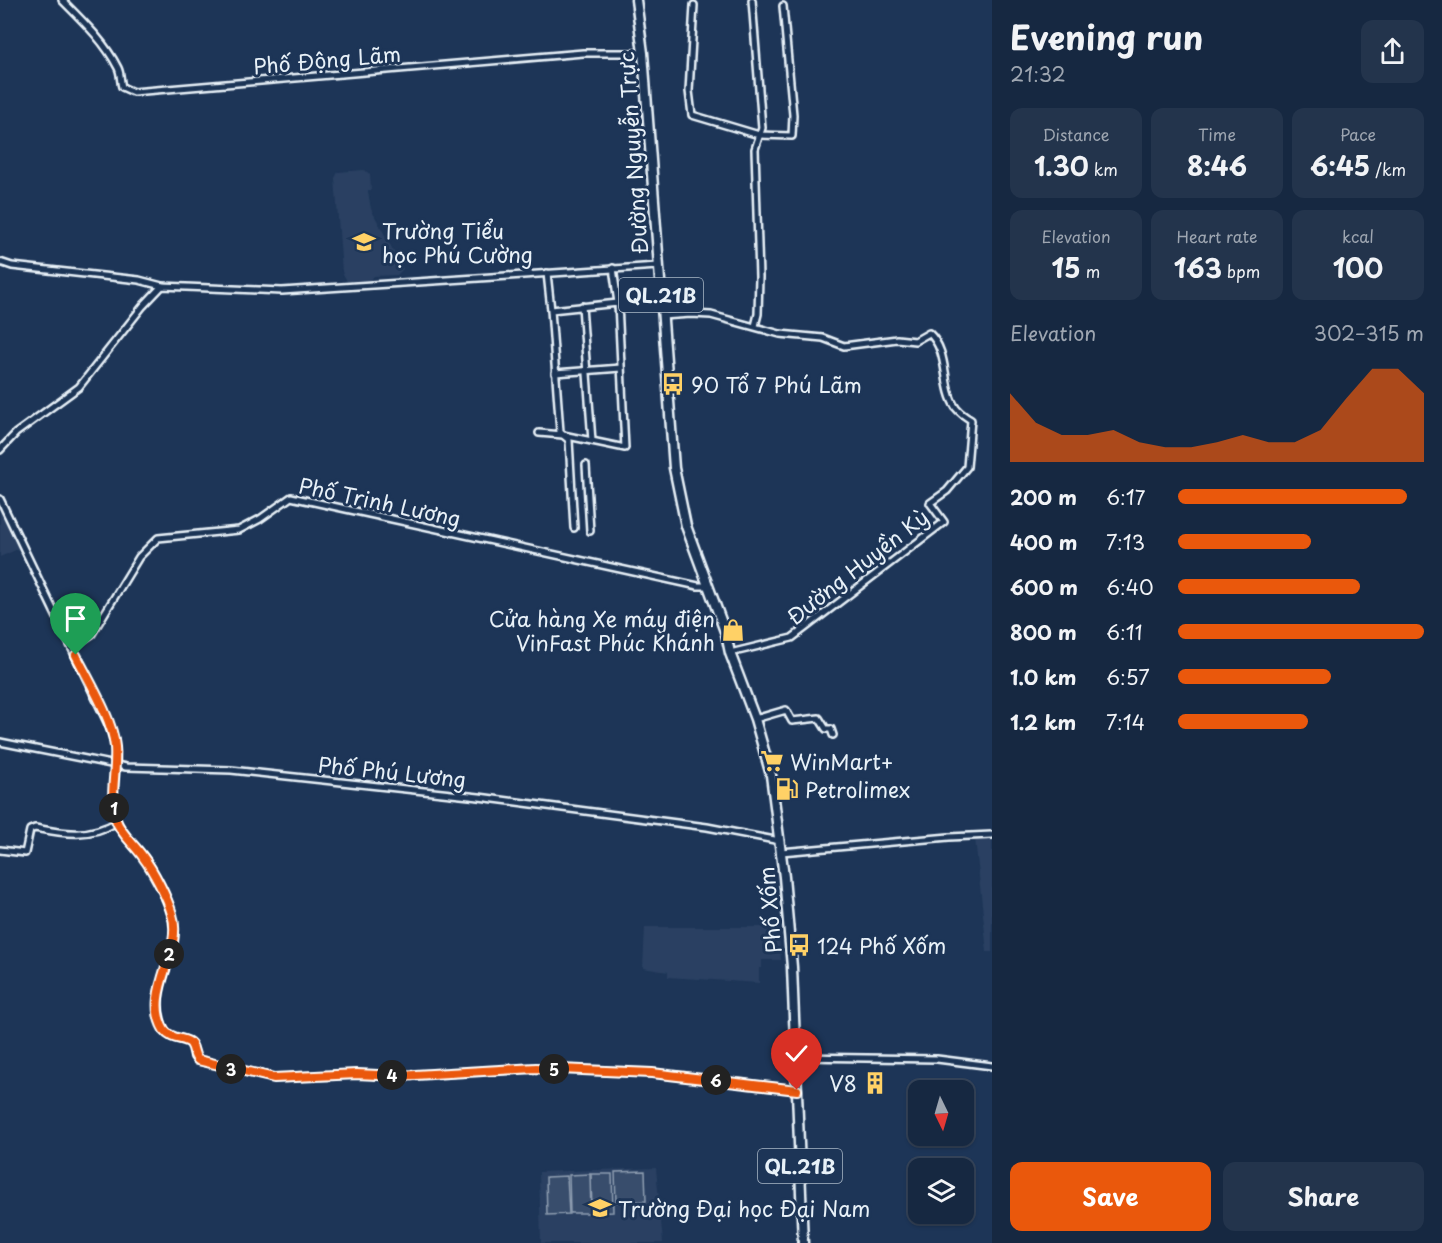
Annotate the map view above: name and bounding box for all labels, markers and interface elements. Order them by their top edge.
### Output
text: Evening run [1010,11,1203,61]
button: share [1361,20,1424,83]
street label: Phố Động Lãm [252,37,402,81]
street label: Đường Nguyễn Trực [609,51,655,255]
text: 21:32 [1010,59,1066,89]
text: Distance [1042,122,1110,146]
text: Time [1198,122,1236,146]
text: Pace [1340,122,1376,146]
text: 1.30 [1034,146,1089,185]
text: 8:46 [1187,146,1247,185]
text: 6:45 [1310,146,1370,185]
text: km [1089,157,1118,181]
text: /km [1370,157,1406,181]
place label: Trường Tiểu học Phú Cường [382,214,533,270]
text: Elevation [1041,224,1111,248]
text: Heart rate [1177,224,1257,248]
text: kcal [1342,224,1374,248]
school or university icon: Trường Tiểu học Phú Cường [351,229,377,255]
text: 15 [1052,248,1081,287]
text: 163 [1174,248,1222,287]
text: 100 [1333,248,1383,287]
text: m [1081,259,1100,283]
text: bpm [1222,259,1260,283]
road number: QL.21B [619,278,703,312]
text: Elevation [1010,318,1096,348]
text: 302–315 m [1314,318,1424,348]
place label: 90 Tổ 7 Phú Lãm [691,368,862,400]
bus stop icon: 90 Tổ 7 Phú Lãm [660,371,686,397]
street label: Phố Trinh Lương [296,468,464,534]
text: 200 m [1010,482,1077,512]
text: 6:17 [1106,482,1145,512]
street label: Đường Huyền Kỳ [779,500,935,632]
text: 400 m [1010,527,1078,557]
text: 7:13 [1106,527,1145,557]
text: 600 m [1010,572,1078,602]
text: 6:40 [1106,572,1154,602]
pin [50,593,101,655]
icon: arrive [59,602,92,635]
place label: Cửa hàng Xe máy điện VinFast Phúc Khánh [489,602,715,658]
shop icon: Cửa hàng Xe máy điện VinFast Phúc Khánh [720,617,746,643]
text: 800 m [1010,617,1077,647]
text: 6:11 [1106,617,1142,647]
text: 1.0 km [1010,662,1077,692]
text: 6:57 [1106,662,1150,692]
text: 1.2 km [1010,707,1076,737]
text: 7:14 [1106,707,1145,737]
place label: WinMart+ [790,745,894,777]
street label: Phố Phú Lương [316,747,468,795]
supermarket icon: WinMart+ [759,748,785,774]
place label: Petrolimex [805,773,910,805]
fuel station icon: Petrolimex [774,776,800,802]
pin: 1 [99,793,129,823]
text: 1 [110,796,118,820]
street label: Phố Xốm [749,865,789,955]
place label: 124 Phố Xốm [817,929,946,961]
bus stop icon: 124 Phố Xốm [786,932,812,958]
pin: 2 [154,939,184,969]
text: 2 [163,942,175,966]
pin [771,1028,822,1090]
icon: check [780,1037,813,1070]
pin: 3 [216,1054,246,1084]
pin: 5 [539,1054,569,1084]
text: 3 [226,1057,236,1081]
text: 5 [549,1057,559,1081]
pin: 4 [377,1060,407,1090]
text: 4 [387,1063,397,1087]
pin: 6 [701,1065,731,1095]
place label: V8 [829,1067,857,1099]
text: 6 [710,1068,722,1092]
building icon: V8 [862,1070,888,1096]
north arrow [908,1080,974,1146]
map controls [908,1080,974,1224]
road number: QL.21B [758,1149,842,1183]
button: layers [908,1158,974,1224]
button: Save [1010,1162,1211,1231]
button: Share [1223,1162,1424,1231]
place label: Trường Đại học Đại Nam [618,1192,870,1224]
school or university icon: Trường Đại học Đại Nam [587,1195,613,1221]

